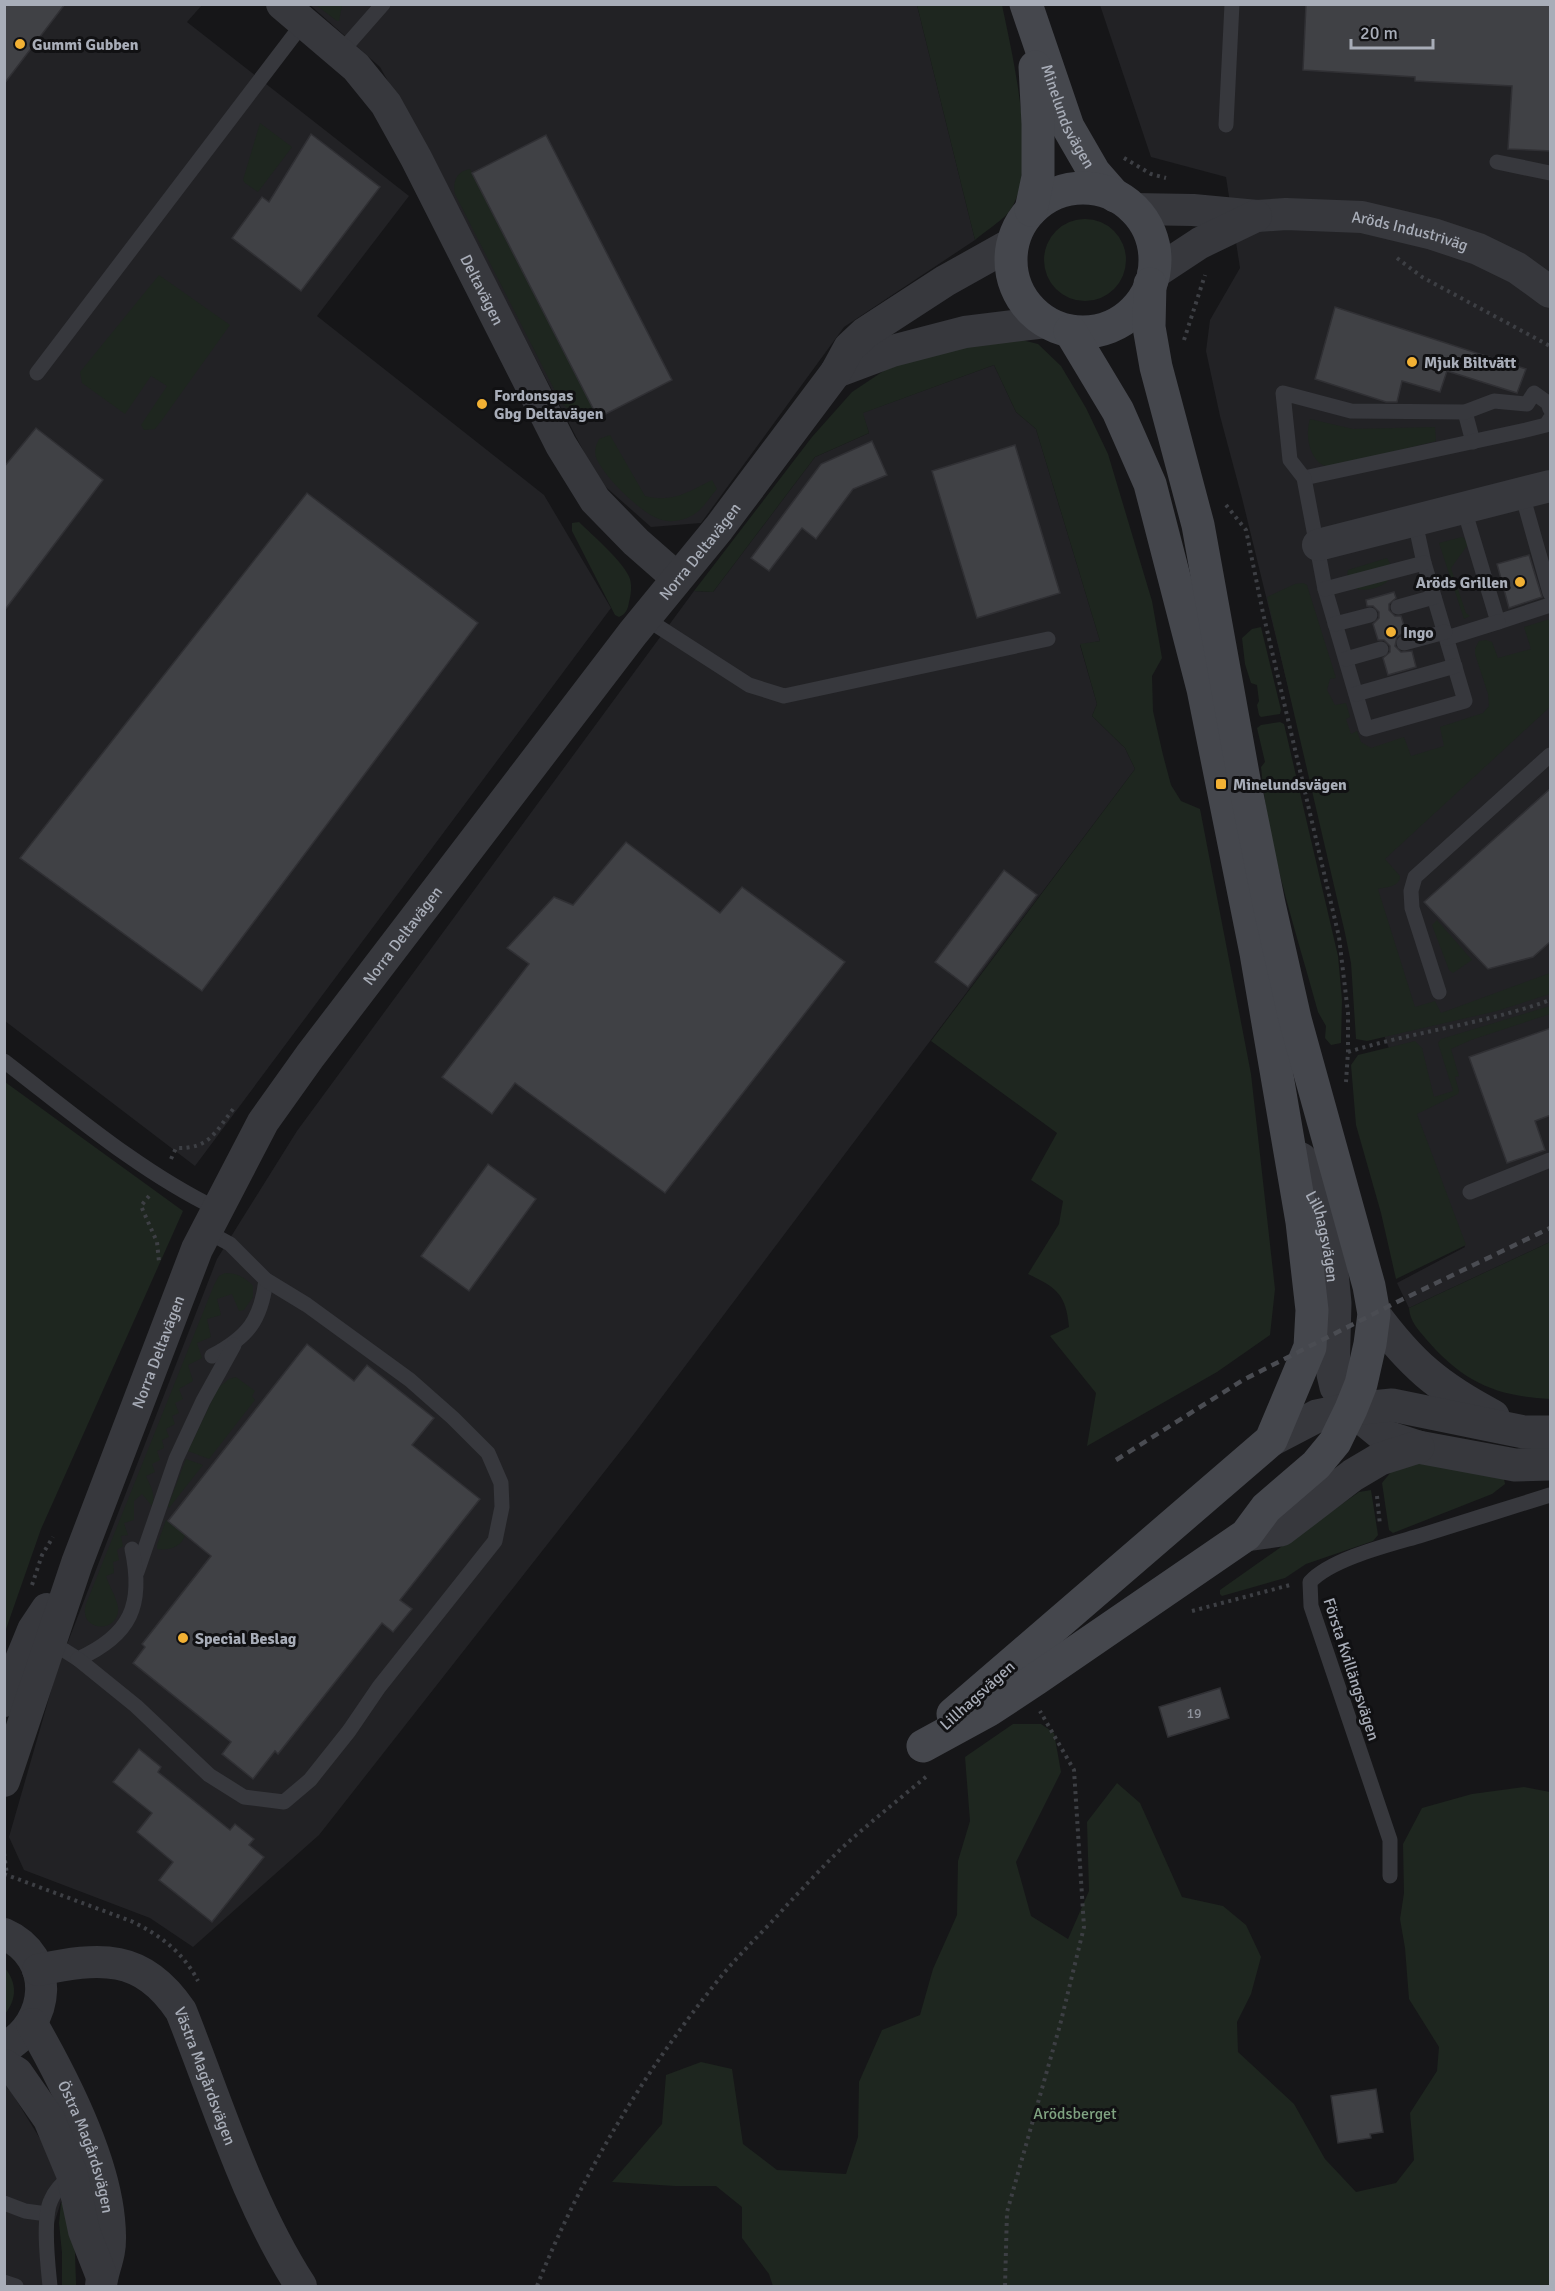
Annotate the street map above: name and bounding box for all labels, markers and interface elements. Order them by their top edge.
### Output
scale bar [1351,12,1434,50]
text: 20 m [1360,22,1398,44]
place label: Gummi Gubben [32,35,139,55]
marker: Gummi Gubben [13,37,27,51]
street label: Minelundsvägen [1036,62,1099,172]
street label: Aröds Industriväg [1351,208,1471,256]
street label: Deltavägen [455,251,508,329]
place label: Mjuk Biltvätt [1424,353,1516,373]
marker: Mjuk Biltvätt [1405,355,1419,369]
place label: Fordonsgas Gbg Deltavägen [494,386,604,424]
marker: Fordonsgas Gbg Deltavägen [475,397,489,411]
street label: Norra Deltavägen [655,499,746,604]
place label: Aröds Grillen [1416,573,1508,593]
marker: Aröds Grillen [1513,575,1527,589]
place label: Ingo [1403,623,1434,643]
marker: Ingo [1384,625,1398,639]
place label: Minelundsvägen [1233,775,1347,795]
marker: Minelundsvägen [1214,777,1228,791]
street label: Norra Deltavägen [359,882,447,989]
street label: Lillhagsvägen [1300,1187,1342,1283]
street label: Norra Deltavägen [128,1293,189,1411]
street label: Första Kvillängsvägen [1319,1595,1384,1743]
place label: Special Beslag [195,1629,297,1649]
marker: Special Beslag [176,1631,190,1645]
street label: Lillhagsvägen [936,1657,1019,1735]
house number: 19 [1186,1705,1202,1722]
street label: Västra Magårdsvägen [169,2004,240,2148]
street label: Östra Magårdsvägen [53,2077,117,2215]
park label: Arödsberget [1033,2104,1117,2124]

